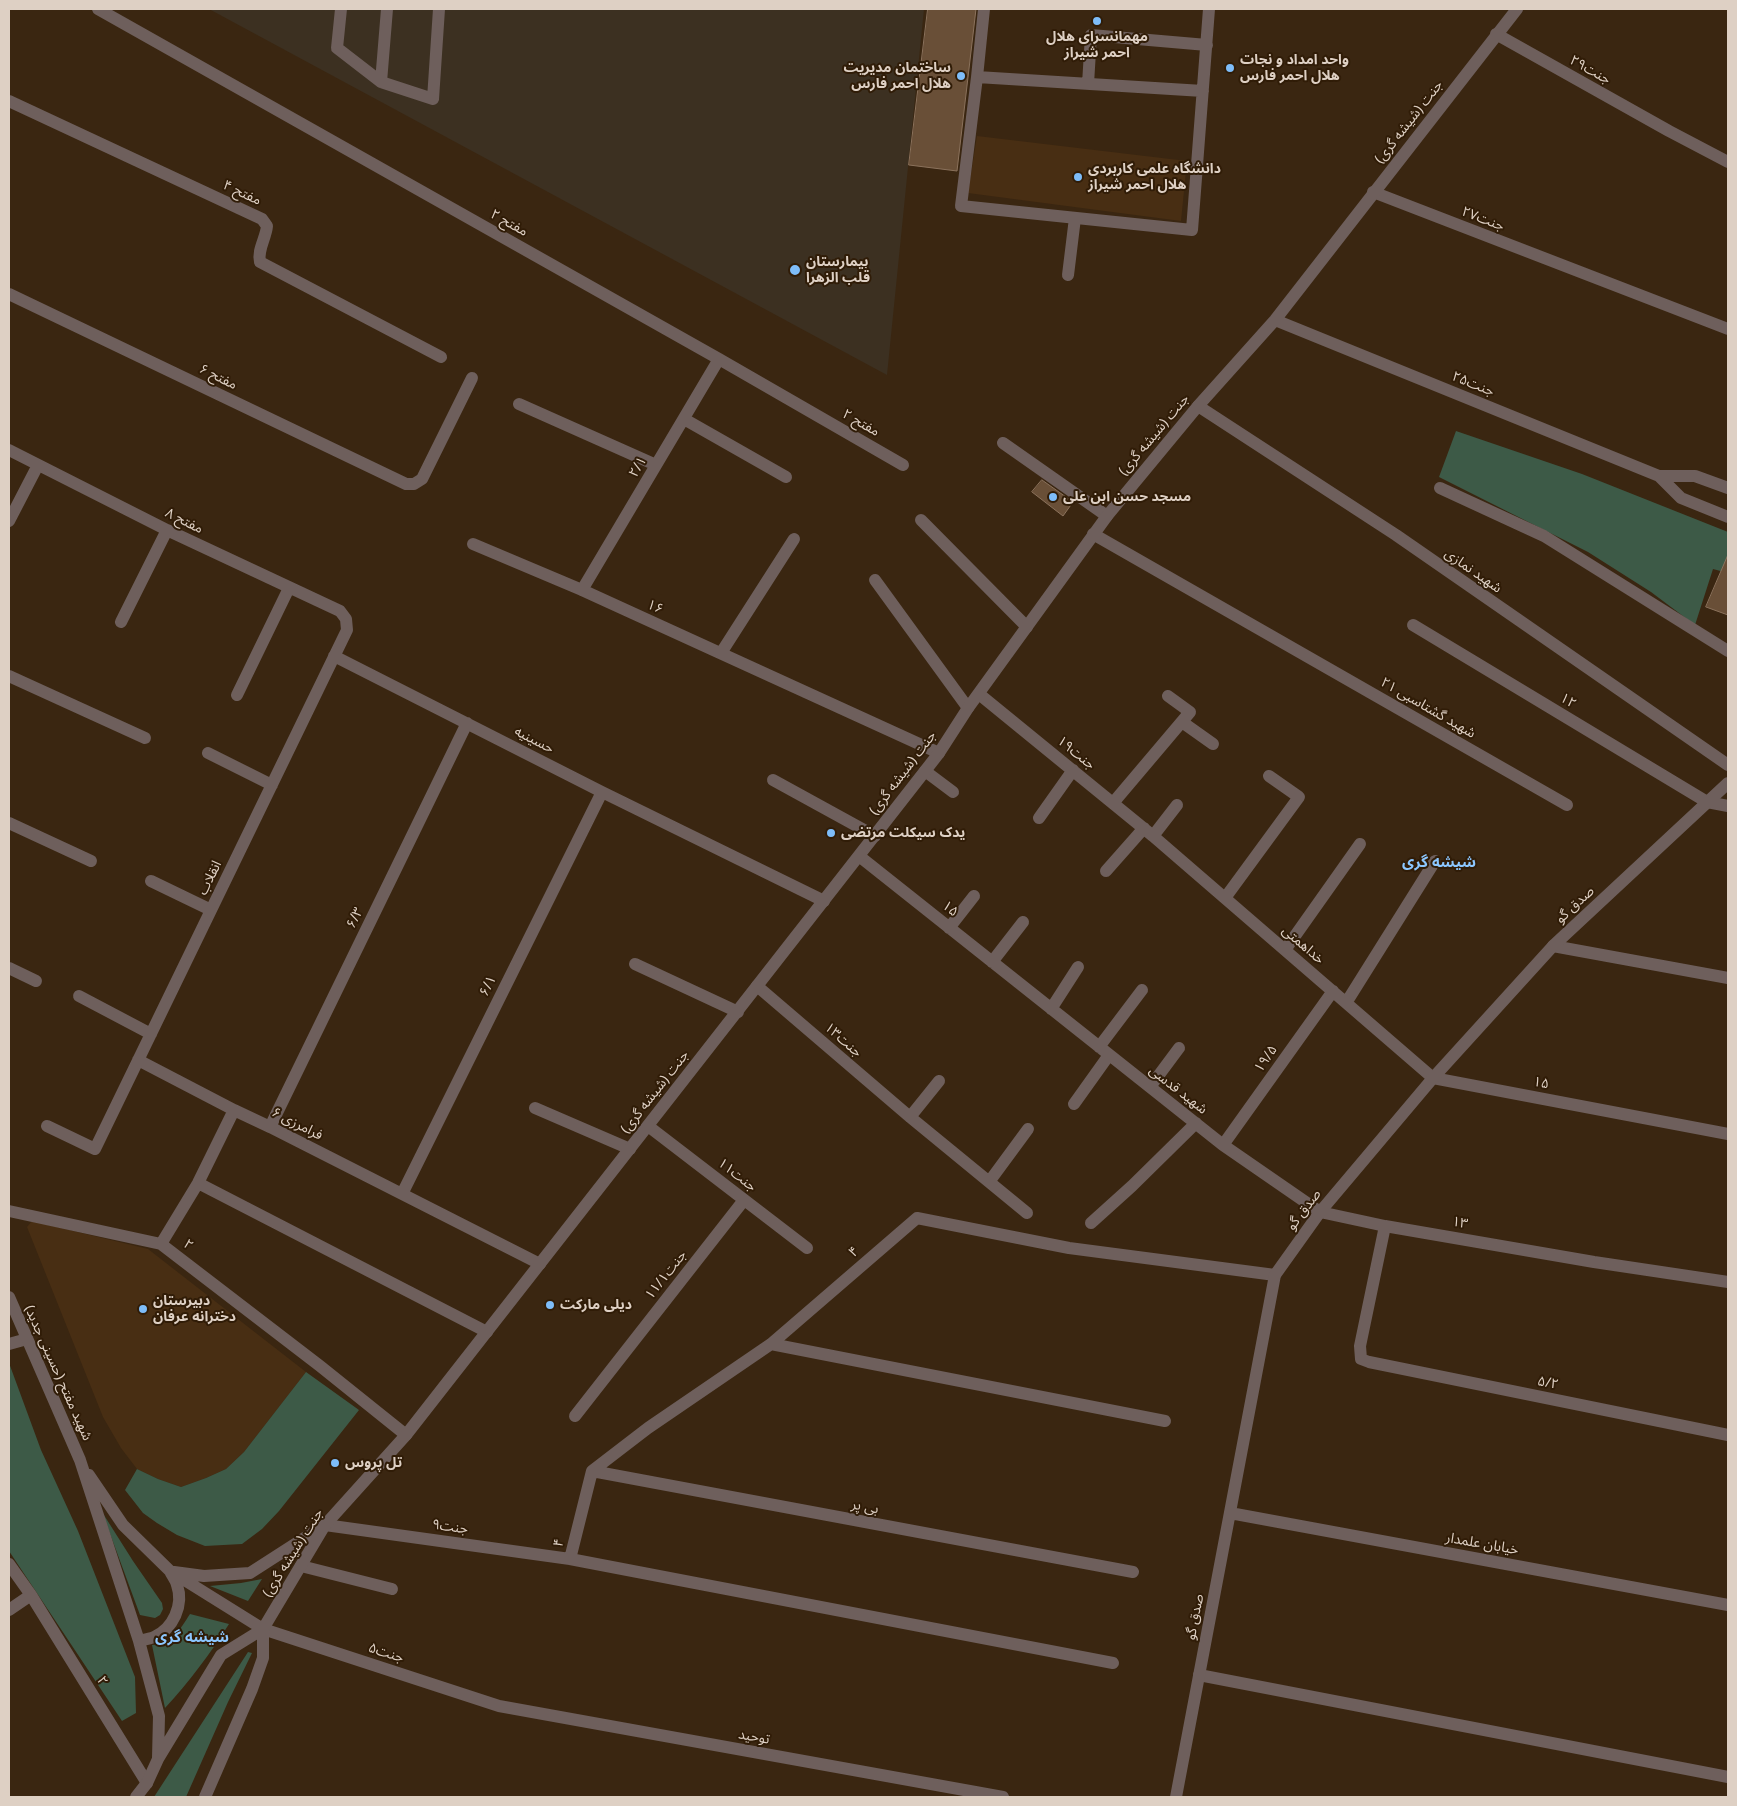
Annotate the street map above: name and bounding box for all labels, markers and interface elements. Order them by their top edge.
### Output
marker: مهمانسرای هلال احمر شیراز [1091,15,1103,27]
place label: مهمانسرای هلال احمر شیراز [1046,29,1148,62]
place label: واحد امداد و نجات هلال احمر فارس [1240,52,1349,84]
street label: جنت۲۹ [1567,52,1613,88]
place label: ساختمان مدیریت هلال احمر فارس [843,60,951,92]
marker: واحد امداد و نجات هلال احمر فارس [1224,62,1236,74]
marker: ساختمان مدیریت هلال احمر فارس [955,70,967,82]
street label: جنت (شیشه گری) [1371,77,1447,167]
place label: دانشگاه علمی کاربردی هلال احمر شیراز [1088,161,1221,193]
marker: دانشگاه علمی کاربردی هلال احمر شیراز [1072,171,1084,183]
street label: مفتح ۴ [220,177,264,209]
street label: جنت۲۷ [1459,203,1507,235]
street label: مفتح ۲ [487,206,531,240]
place label: بیمارستان قلب الزهرا [806,254,870,286]
marker: بیمارستان قلب الزهرا [788,263,802,277]
street label: مفتح ۶ [196,361,240,393]
street label: جنت۲۵ [1449,368,1497,400]
street label: جنت (شیشه گری) [1115,391,1193,479]
street label: مفتح ۲ [839,406,883,440]
street label: ۲/۱ [625,454,651,480]
place label: مسجد حسن ابن علی [1063,489,1191,505]
marker: مسجد حسن ابن علی [1047,491,1059,503]
street label: مفتح ۸ [162,505,206,537]
street label: شهید نمازی [1441,545,1505,597]
street label: ۱۶ [644,596,666,618]
street label: شهید گشتاسبی ۲۱ [1377,674,1479,742]
street label: ۱۲ [1557,690,1579,712]
street label: حسینیه [511,723,557,757]
street label: جنت (شیشه گری) [866,728,940,818]
street label: جنت۱۹ [1053,733,1099,773]
place label: یدک سیکلت مرتضی [841,825,965,841]
marker: یدک سیکلت مرتضی [825,827,837,839]
district label: شیشه گری [1402,854,1476,872]
street label: انقلاب [194,858,226,898]
street label: صدق گو [1552,883,1598,927]
street label: ۱۵ [938,897,962,921]
street label: ۶/۳ [343,905,367,931]
street label: خداهمتی [1278,922,1328,968]
street label: ۶/۱ [476,973,500,999]
street label: جنت۱۳ [821,1019,865,1061]
street label: ۱۹/۵ [1251,1042,1281,1076]
street label: جنت (شیشه گری) [617,1047,693,1137]
street label: شهید قدسی [1145,1062,1211,1118]
street label: ۱۵ [1532,1073,1550,1093]
street label: فرامرزی ۶ [269,1104,325,1144]
street label: جنت۱۱ [714,1155,760,1195]
street label: صدق گو [1283,1186,1325,1234]
street label: ۱۳ [1451,1213,1469,1233]
street label: ۲ [180,1236,196,1254]
street label: ۴ [845,1243,863,1261]
street label: جنت۱۱/۱ [642,1247,690,1303]
place label: دبیرستان دخترانه عرفان [153,1293,236,1325]
place label: دیلی مارکت [560,1297,632,1313]
marker: دیلی مارکت [544,1299,556,1311]
street label: شهید مفتح (حسینی جدید) [21,1303,95,1443]
marker: دبیرستان دخترانه عرفان [137,1303,149,1315]
street label: ۵/۲ [1536,1373,1560,1393]
place label: تل پروس [345,1455,402,1471]
marker: تل پروس [329,1457,341,1469]
street label: بی پر [850,1496,880,1518]
street label: جنت (شیشه گری) [259,1506,327,1600]
street label: جنت۹ [431,1516,469,1538]
street label: خیابان علمدار [1444,1529,1520,1559]
street label: ۴ [550,1537,568,1549]
street label: صدق گو [1182,1592,1208,1642]
district label: شیشه گری [155,1629,229,1647]
street label: جنت۵ [366,1639,406,1667]
street label: ۲ [93,1673,111,1689]
street label: توحید [737,1726,771,1748]

